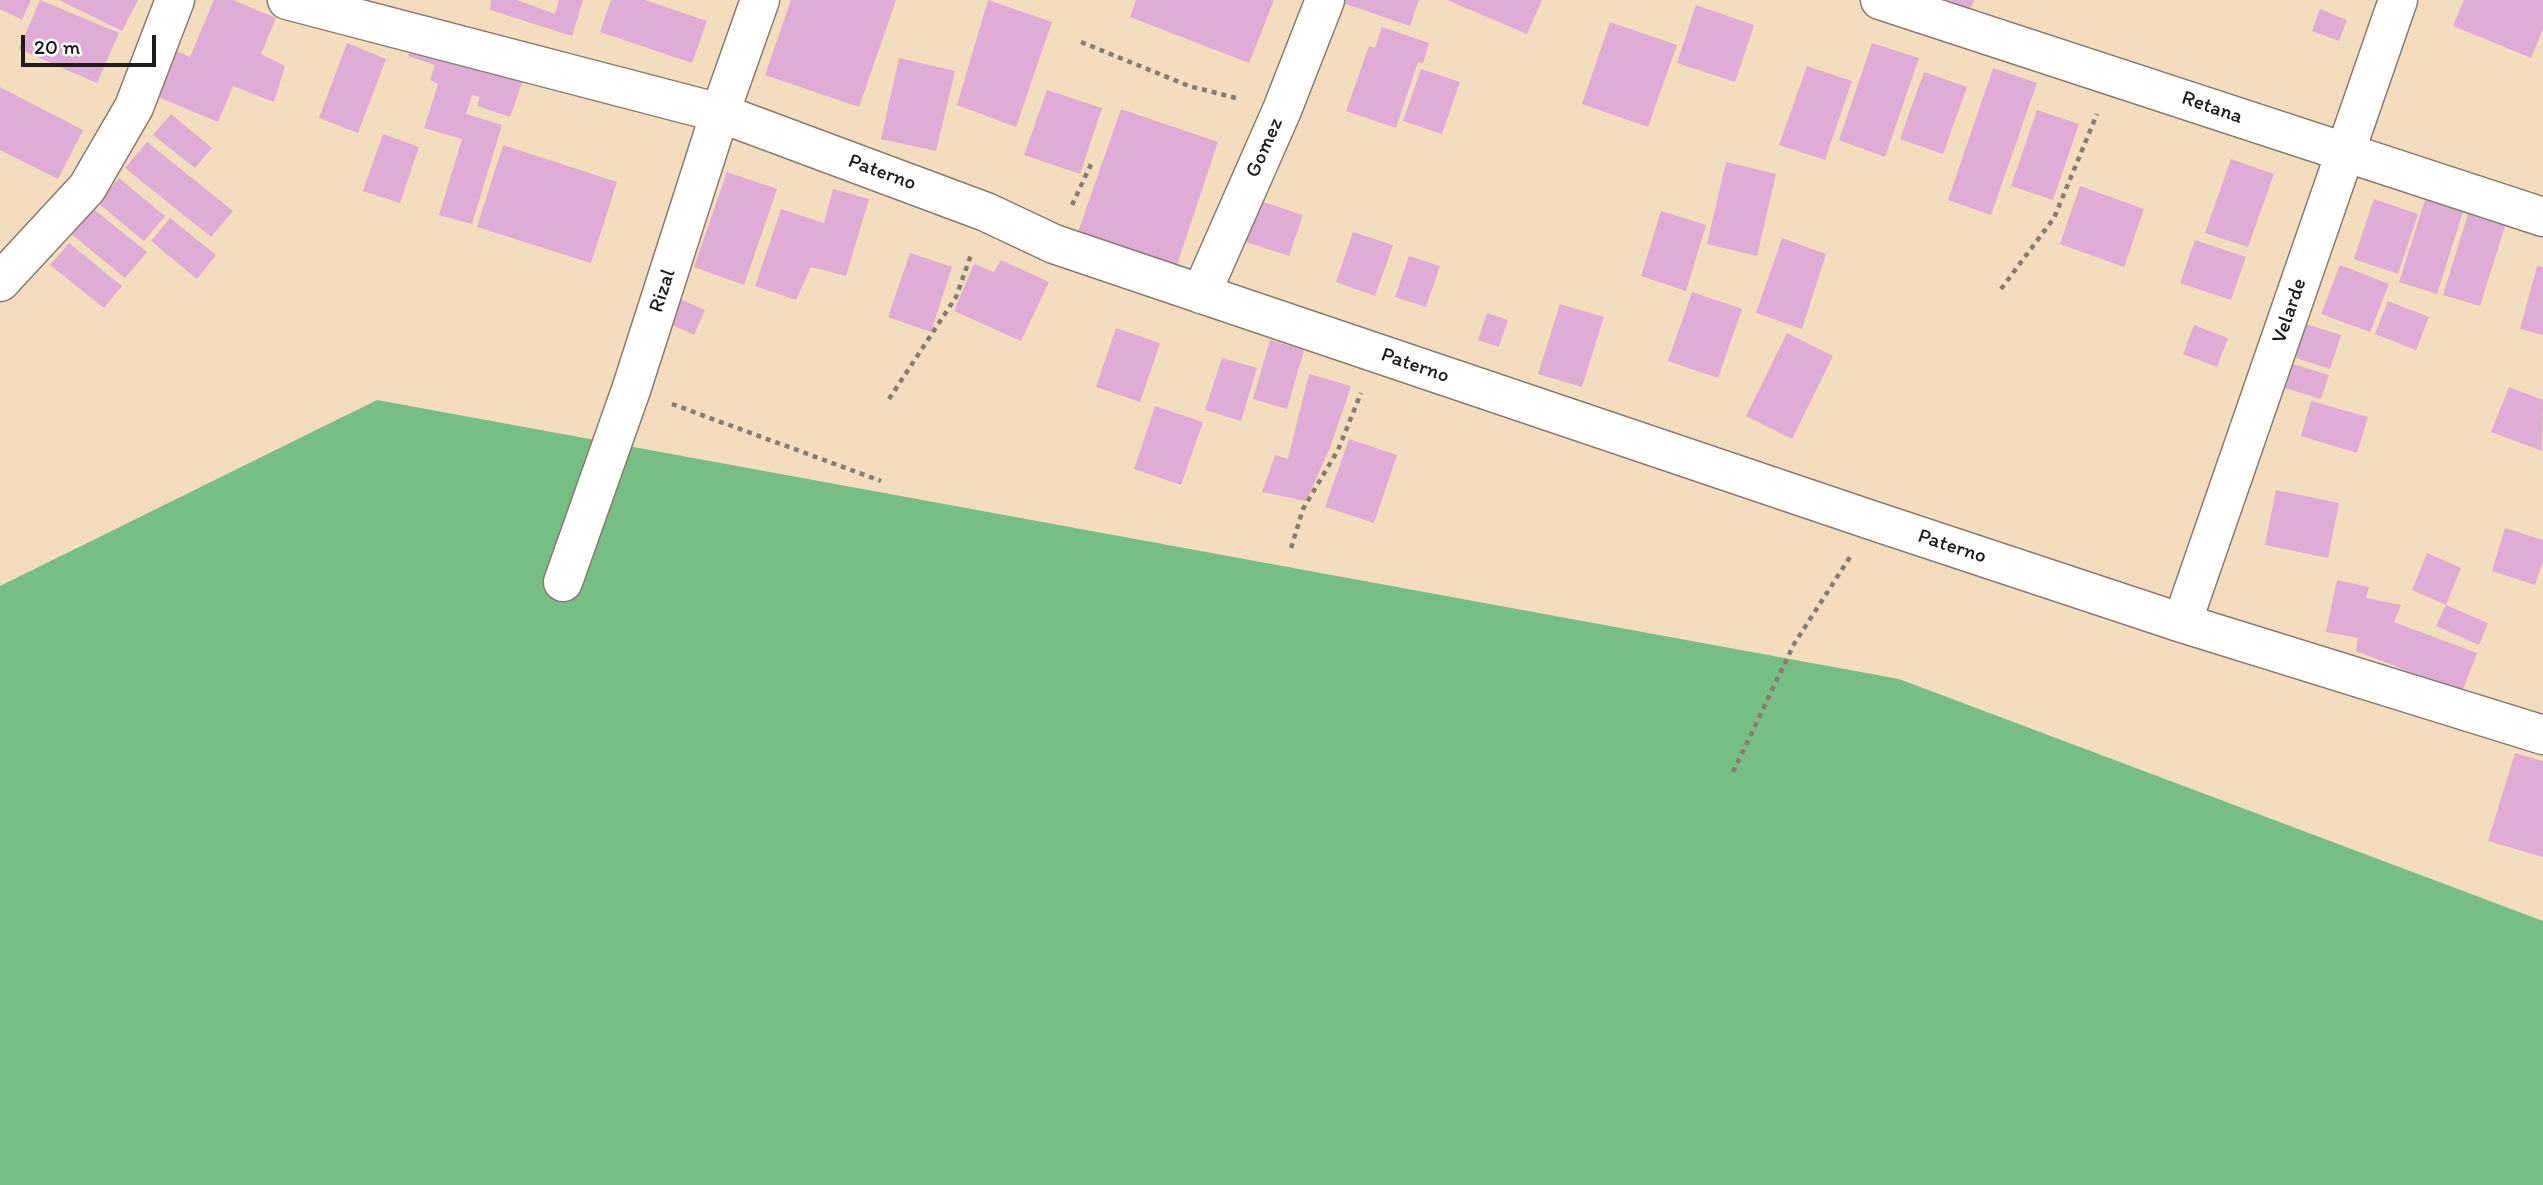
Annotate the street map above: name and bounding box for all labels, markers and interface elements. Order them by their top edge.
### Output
scale bar [24,21,159,65]
text: 20 m [34,34,80,59]
street label: Retana [2178,86,2246,130]
street label: Gomez [1241,114,1289,182]
street label: Paterno [845,149,919,197]
street label: Rizal [644,266,682,316]
street label: Velarde [2267,275,2313,347]
street label: Paterno [1378,343,1452,389]
street label: Paterno [1915,524,1989,570]

